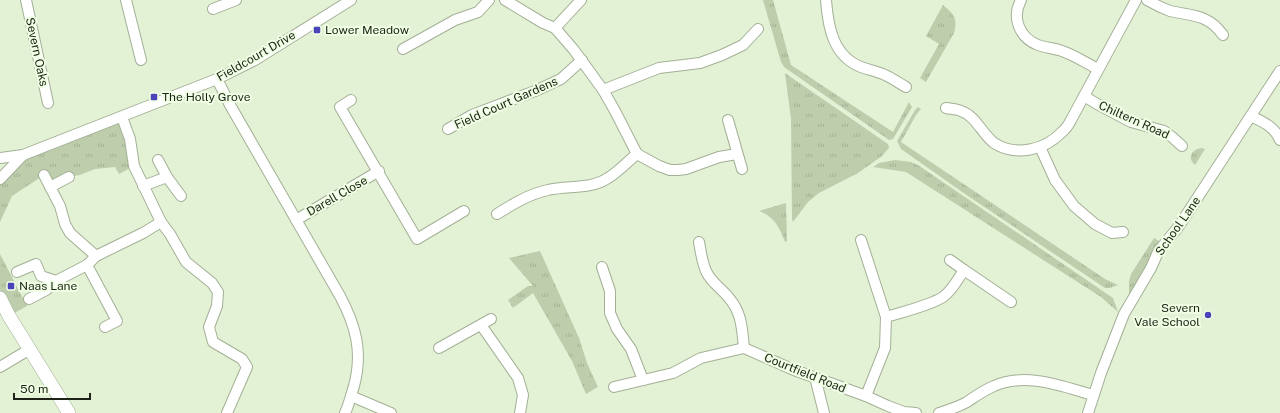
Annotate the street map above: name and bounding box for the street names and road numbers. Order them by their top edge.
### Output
street label: Severn Oaks [23,16,51,88]
street label: Fieldcourt Drive [214,28,298,84]
street label: Field Court Gardens [452,74,560,132]
street label: Chiltern Road [1097,98,1171,142]
street label: Darell Close [304,173,370,219]
street label: School Lane [1153,194,1204,258]
street label: Courtfield Road [762,350,848,396]

